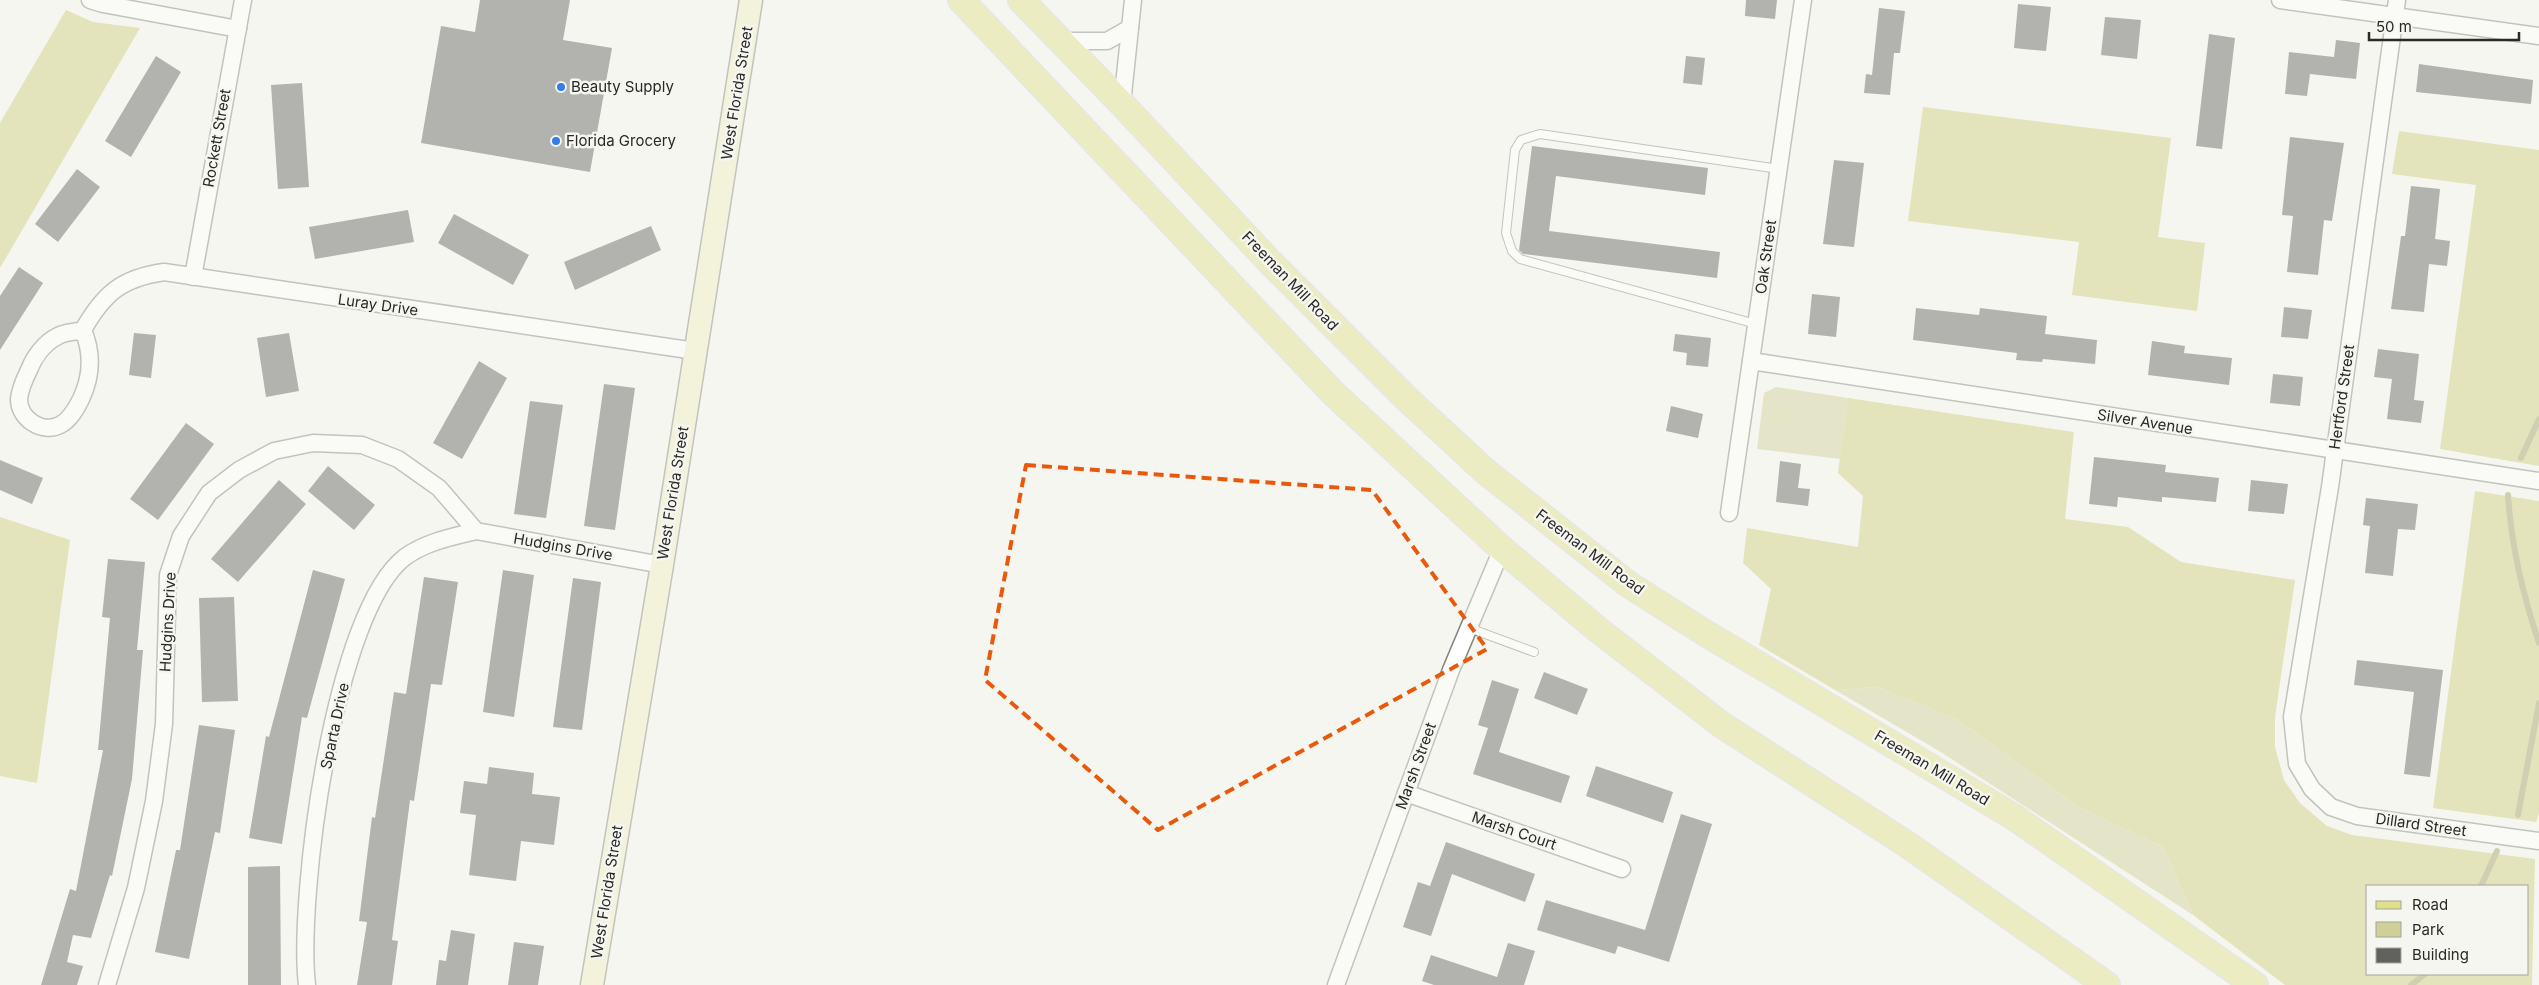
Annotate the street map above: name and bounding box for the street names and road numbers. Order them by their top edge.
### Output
street label: West Florida Street [717,25,756,161]
street label: Rockett Street [199,87,235,189]
street label: Oak Street [1751,219,1780,295]
street label: Freeman Mill Road [1238,227,1343,334]
street label: Luray Drive [337,289,420,320]
street label: Hertford Street [2325,343,2358,451]
street label: Silver Avenue [2096,405,2194,438]
street label: West Florida Street [653,425,692,561]
street label: Freeman Mill Road [1532,505,1648,599]
street label: Hudgins Drive [512,528,614,565]
street label: Hudgins Drive [155,571,180,673]
street label: Sparta Drive [316,681,353,771]
street label: Marsh Street [1391,720,1440,812]
street label: Freeman Mill Road [1871,726,1993,809]
street label: Marsh Court [1469,807,1559,854]
street label: Dillard Street [2375,809,2468,840]
street label: West Florida Street [587,824,626,960]

